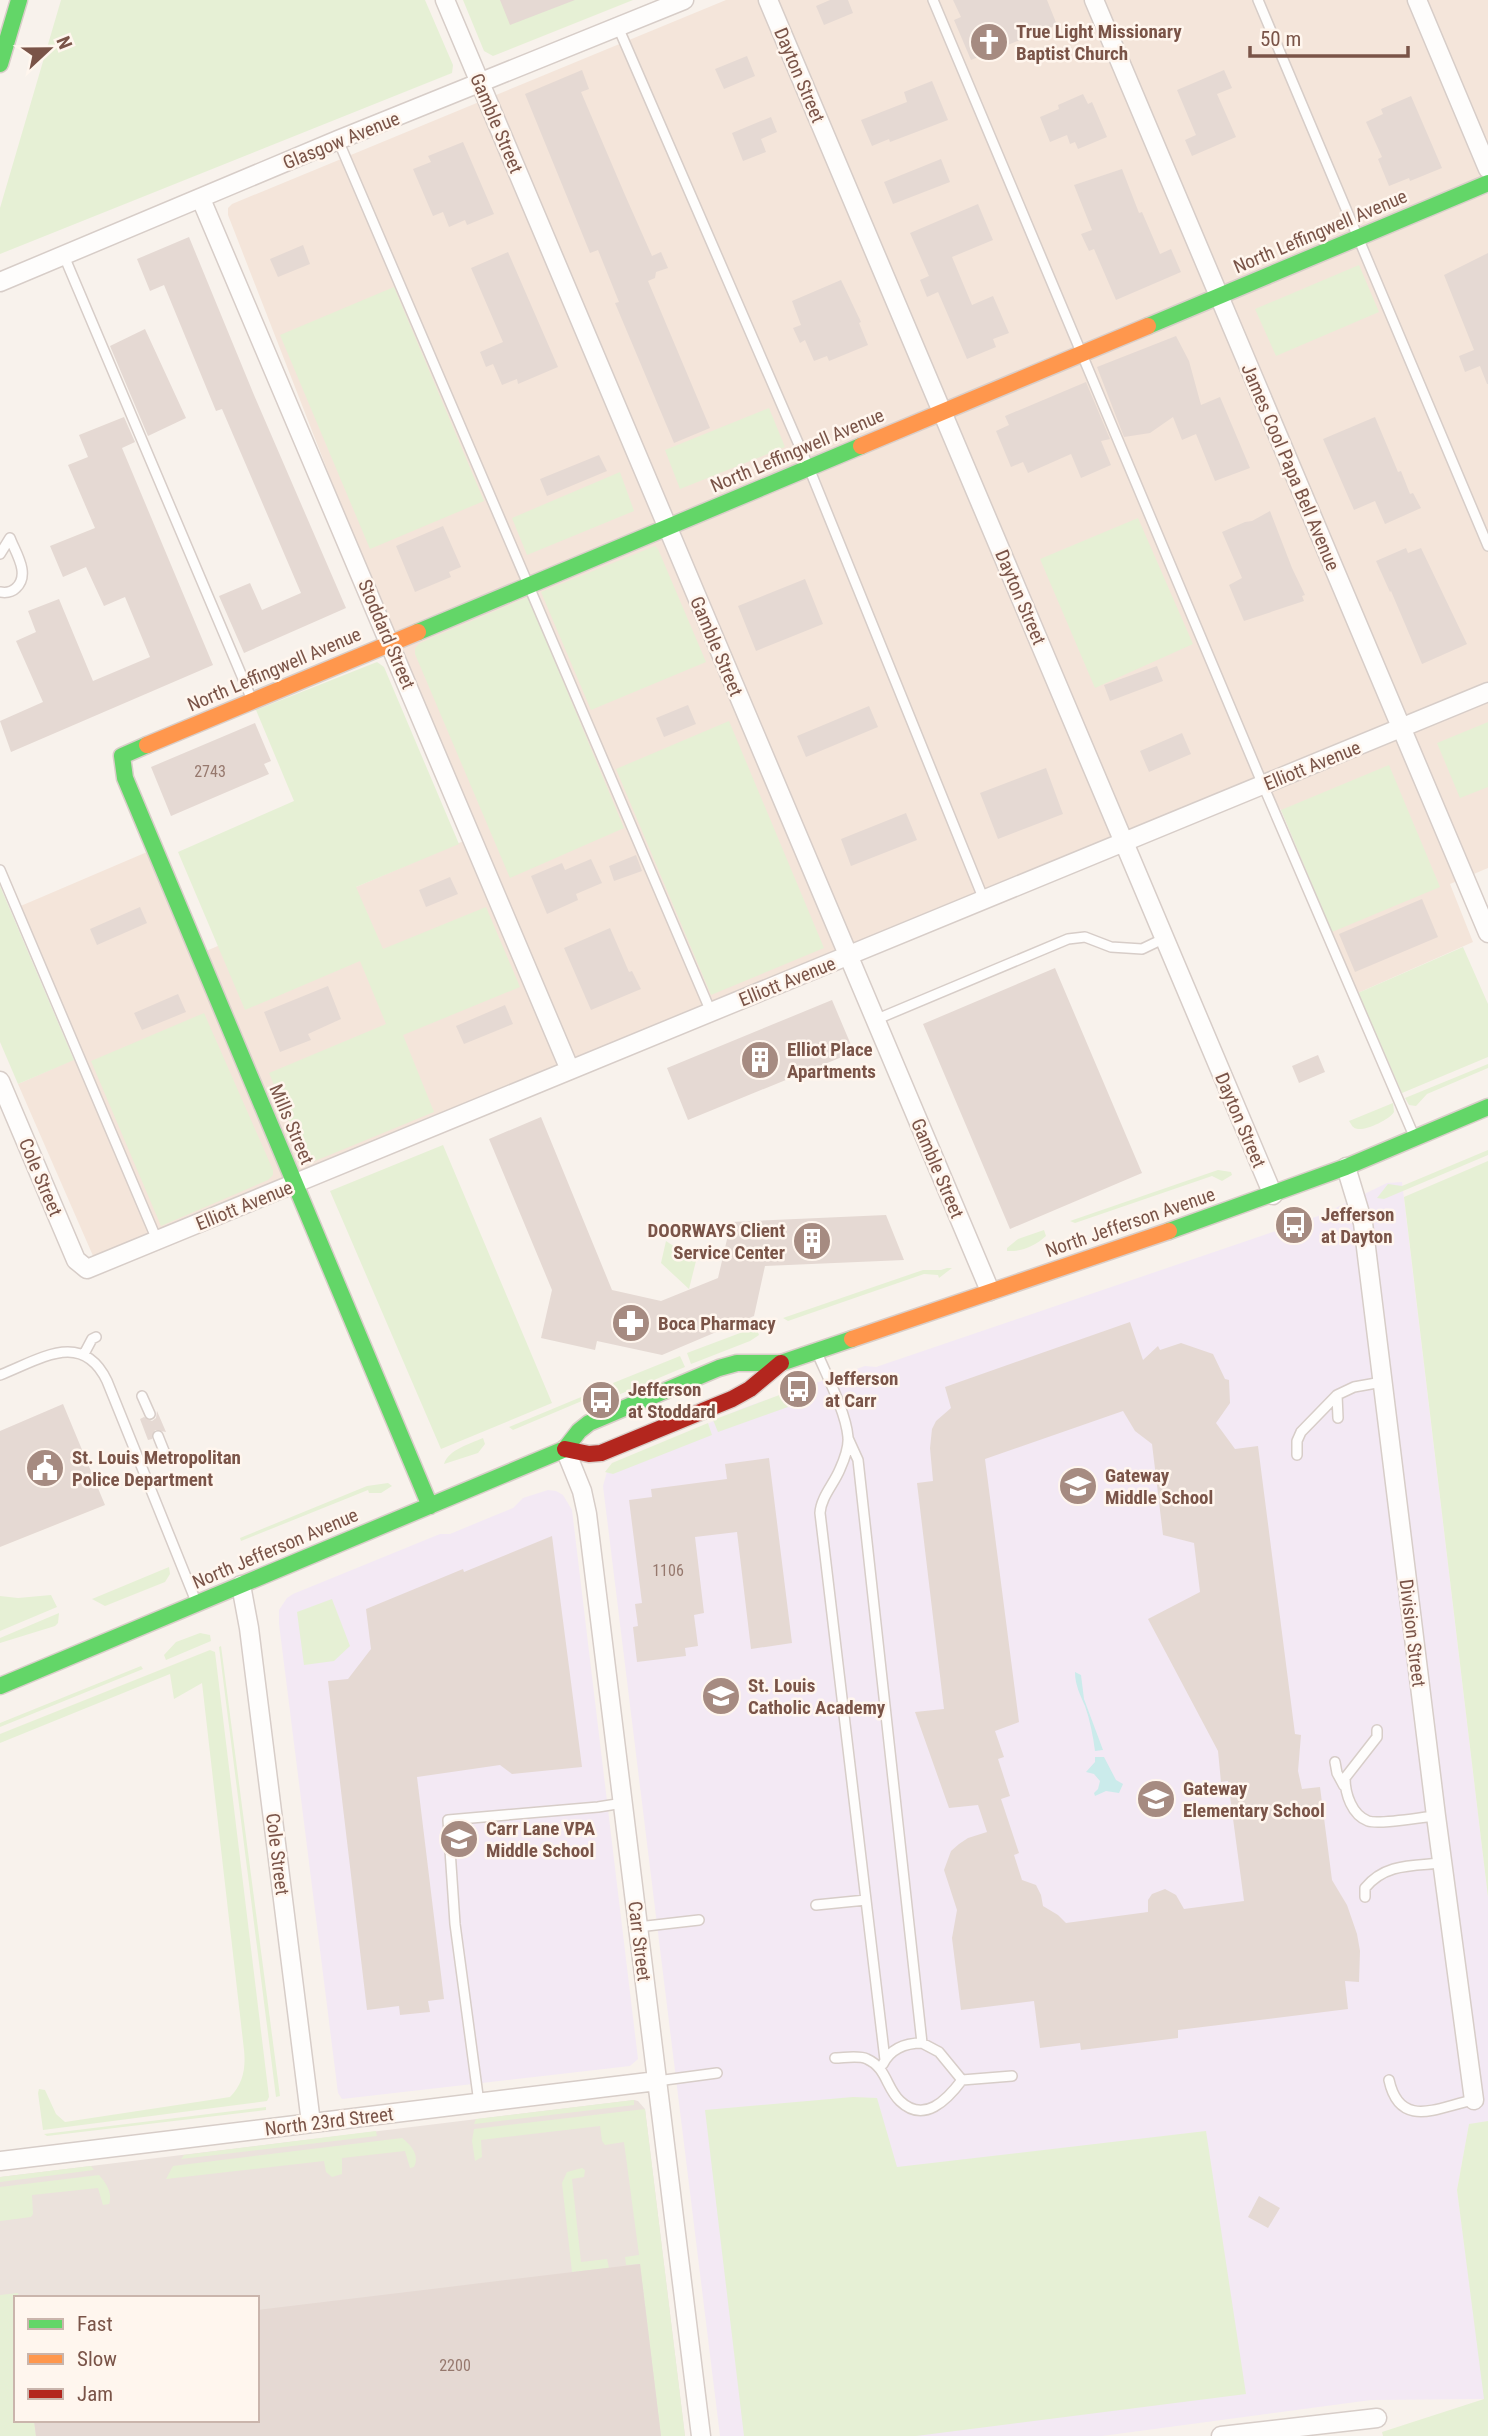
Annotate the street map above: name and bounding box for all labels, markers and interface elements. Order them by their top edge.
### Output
north arrow [14,14,84,84]
scale bar [1250,14,1408,58]
place label: True Light Missionary Baptist Church [1016,20,1182,65]
church icon: True Light Missionary Baptist Church [968,21,1010,63]
street label: Dayton Street [769,24,830,126]
text: 50 m [1260,27,1301,51]
text: N [51,33,77,53]
street label: Gamble Street [465,70,528,177]
street label: Glasgow Avenue [280,107,403,174]
street label: North Leffingwell Avenue [1230,184,1411,278]
street label: James Cool Papa Bell Avenue [1236,360,1345,574]
street label: North Leffingwell Avenue [707,403,888,497]
street label: Dayton Street [990,546,1051,648]
street label: Stoddard Street [353,576,420,692]
street label: Gamble Street [685,593,748,700]
street label: North Leffingwell Avenue [184,622,365,716]
street label: Elliott Avenue [1260,736,1364,795]
house number: 2743 [194,762,226,781]
street label: Elliott Avenue [735,952,839,1011]
place label: Elliot Place Apartments [787,1038,876,1083]
building icon: Elliot Place Apartments [739,1039,781,1081]
street label: Dayton Street [1210,1069,1271,1171]
street label: Mills Street [264,1081,319,1168]
street label: Gamble Street [906,1115,969,1222]
street label: Cole Street [14,1135,67,1220]
street label: Elliott Avenue [192,1176,296,1235]
street label: North Jefferson Avenue [1042,1183,1218,1262]
place label: Jefferson at Dayton [1321,1203,1394,1248]
bus stop icon: Jefferson at Dayton [1273,1204,1315,1246]
place label: DOORWAYS Client Service Center [648,1219,785,1264]
building icon: DOORWAYS Client Service Center [791,1220,833,1262]
pharmacy icon: Boca Pharmacy [610,1302,652,1344]
place label: Boca Pharmacy [658,1312,776,1335]
place label: Jefferson at Carr [825,1367,898,1412]
bus stop icon: Jefferson at Carr [777,1368,819,1410]
place label: Jefferson at Stoddard [628,1378,716,1423]
bus stop icon: Jefferson at Stoddard [580,1379,622,1421]
place label: St. Louis Metropolitan Police Department [72,1446,241,1491]
public building icon: St. Louis Metropolitan Police Department [24,1447,66,1489]
place label: Gateway Middle School [1105,1464,1213,1509]
school or university icon: Gateway Middle School [1057,1465,1099,1507]
street label: North Jefferson Avenue [189,1503,362,1594]
house number: 1106 [652,1561,684,1580]
street label: Division Street [1394,1578,1431,1688]
place label: St. Louis Catholic Academy [748,1674,886,1719]
school or university icon: St. Louis Catholic Academy [700,1675,742,1717]
place label: Gateway Elementary School [1183,1777,1325,1822]
school or university icon: Gateway Elementary School [1135,1778,1177,1820]
street label: Cole Street [261,1812,294,1896]
place label: Carr Lane VPA Middle School [486,1817,596,1862]
school or university icon: Carr Lane VPA Middle School [438,1818,480,1860]
street label: Carr Street [623,1900,656,1982]
street label: North 23rd Street [263,2102,395,2141]
legend [14,2296,259,2422]
text: Fast [77,2312,113,2336]
text: Slow [77,2347,117,2371]
house number: 2200 [439,2356,471,2375]
text: Jam [77,2382,113,2406]

